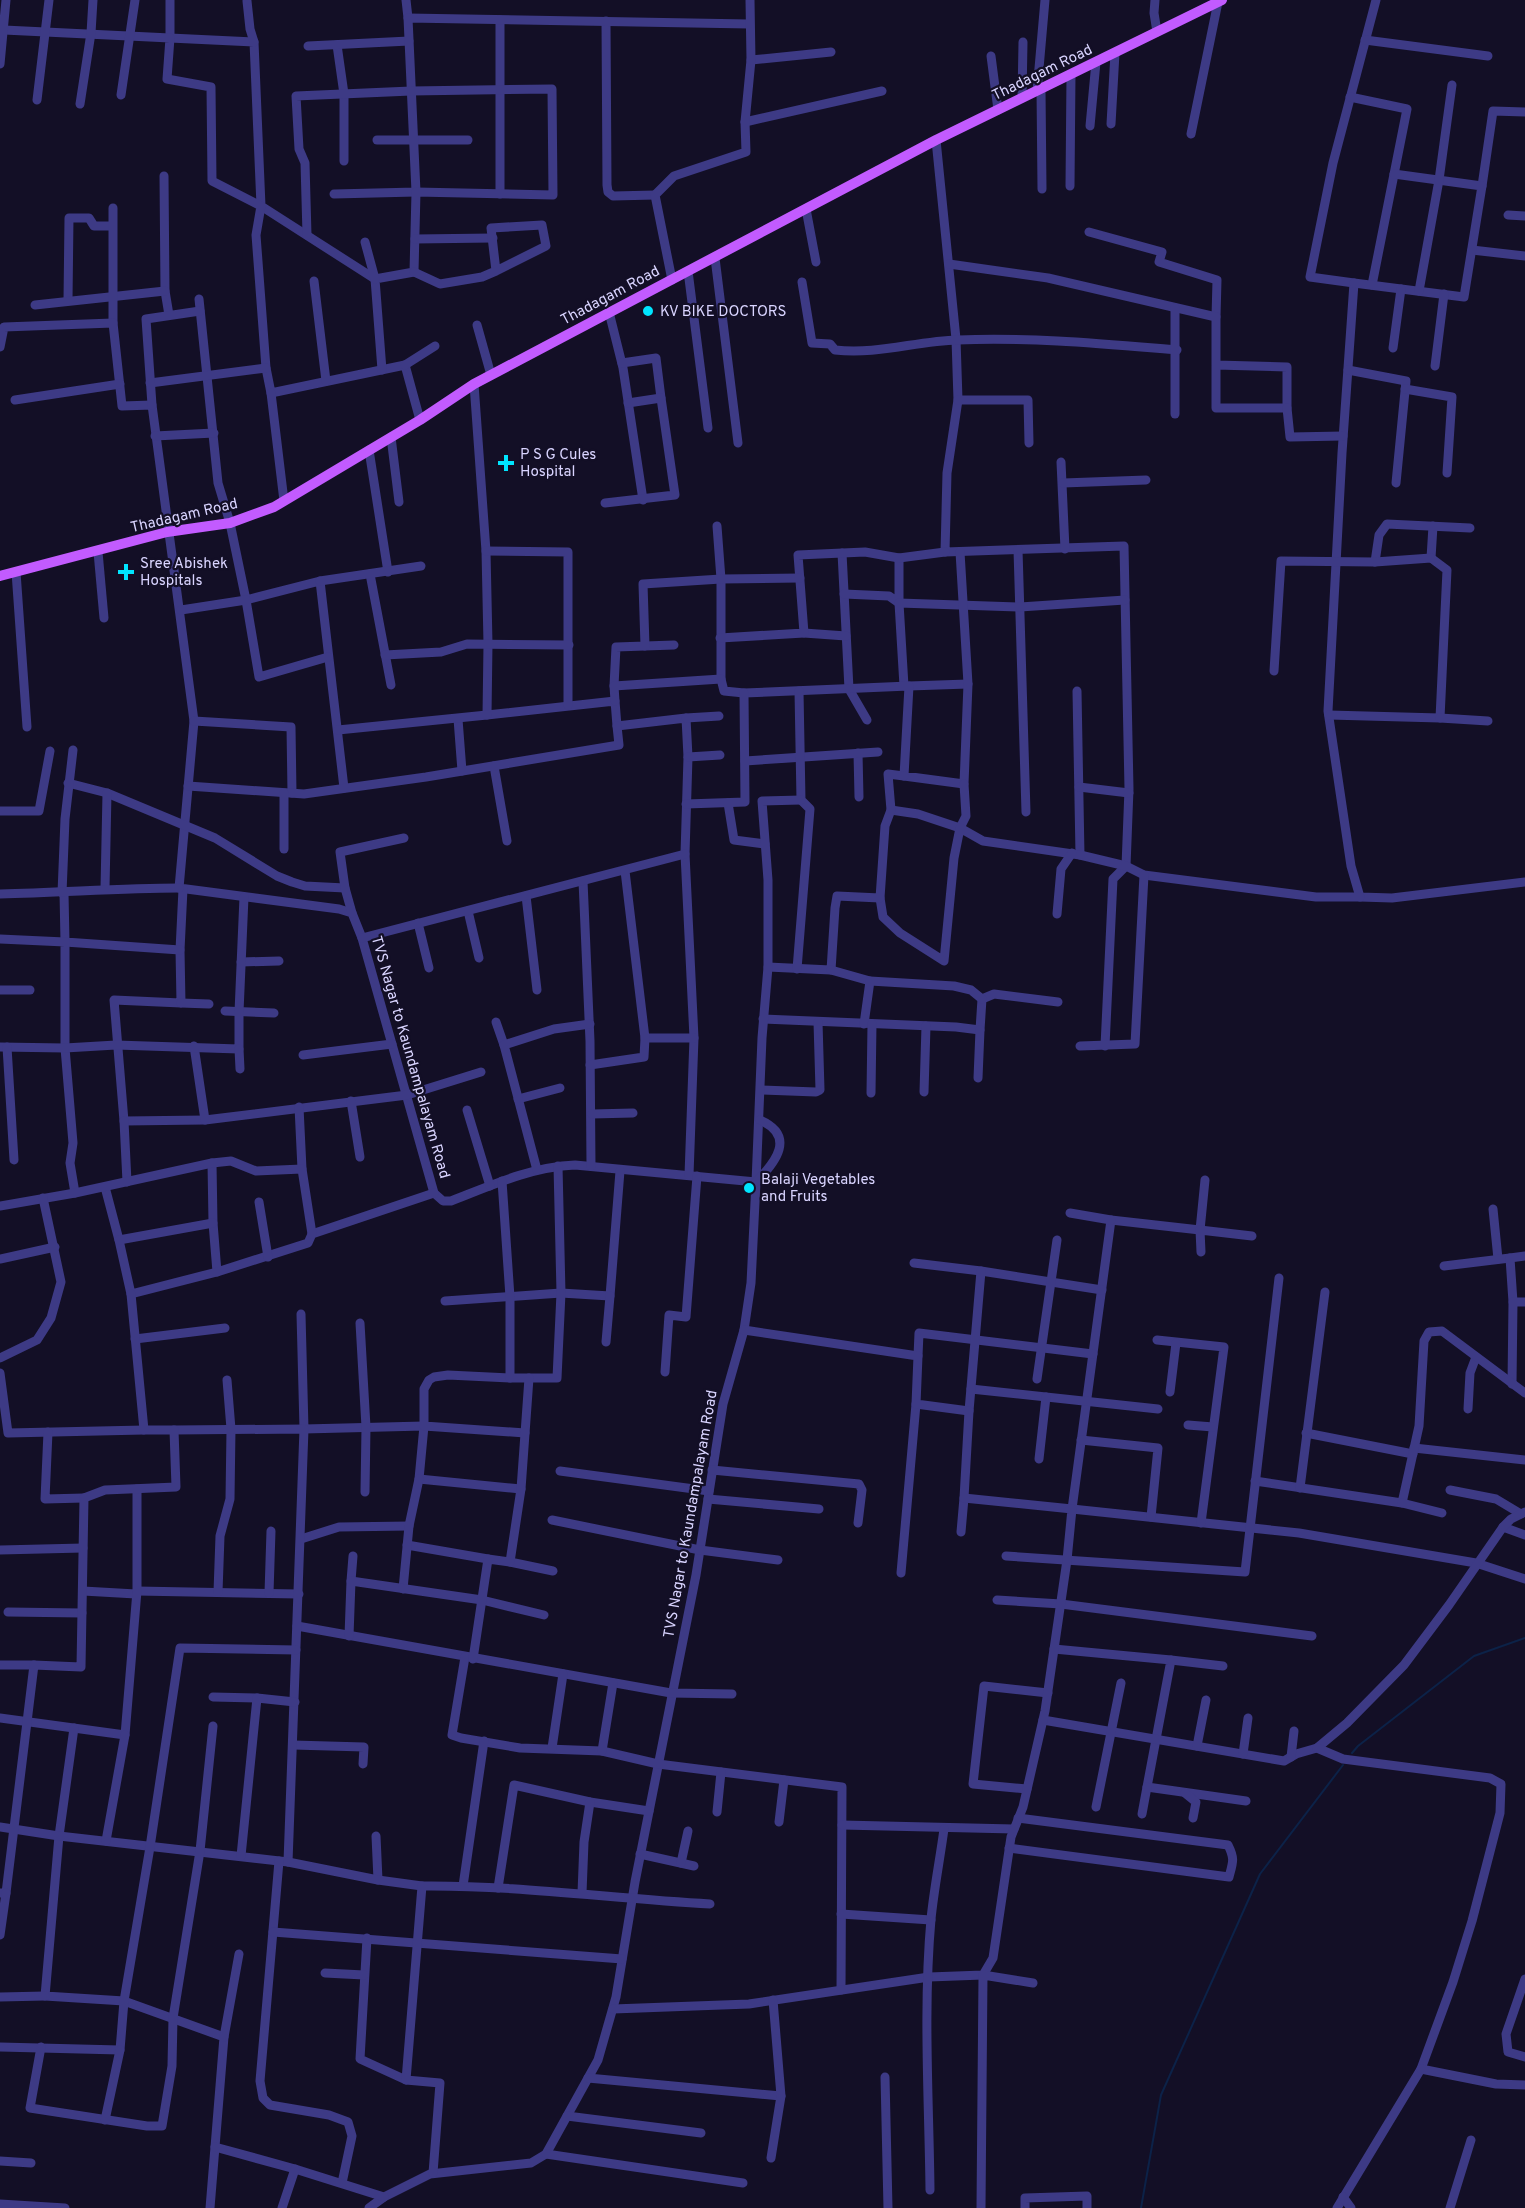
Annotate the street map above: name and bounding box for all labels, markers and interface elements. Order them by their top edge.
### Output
street label: Thadagam Road [989,41,1096,106]
street label: Thadagam Road [558,262,664,330]
place label: KV BIKE DOCTORS [660,303,787,322]
marker: KV BIKE DOCTORS [641,304,655,318]
place label: P S G Cules Hospital [520,446,596,482]
marker: P S G Cules Hospital [497,454,515,472]
street label: Thadagam Road [129,495,240,538]
place label: Sree Abishek Hospitals [140,555,228,591]
marker: Sree Abishek Hospitals [117,563,135,581]
street label: TVS Nagar to Kaundampalayam Road [366,934,453,1181]
place label: Balaji Vegetables and Fruits [761,1171,875,1207]
marker: Balaji Vegetables and Fruits [742,1181,756,1195]
street label: TVS Nagar to Kaundampalayam Road [660,1389,723,1640]

